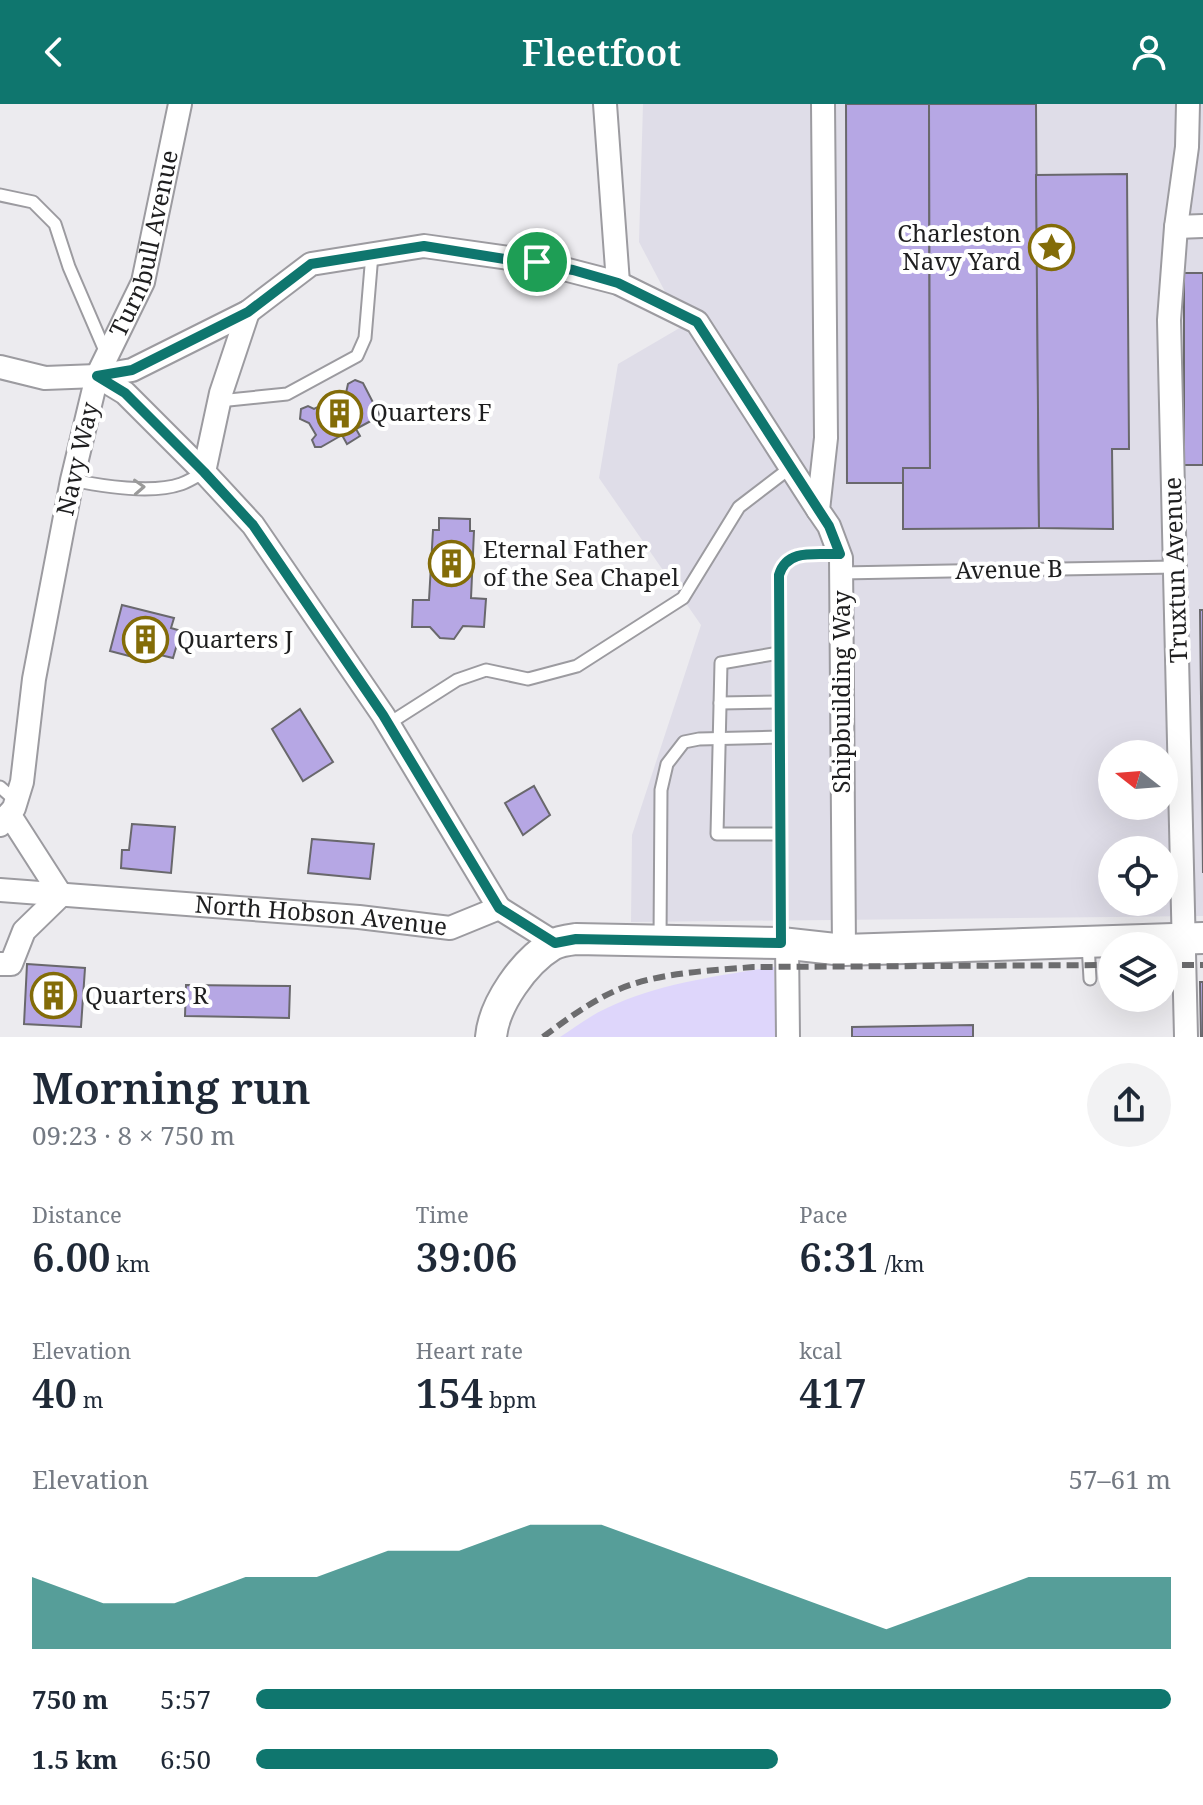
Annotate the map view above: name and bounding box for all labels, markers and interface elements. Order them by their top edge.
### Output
text: Fleetfoot [522,28,681,77]
icon: back [32,30,76,74]
icon: person [1127,30,1171,74]
street label: Turnbull Avenue [101,147,185,342]
place label: Charleston Navy Yard [897,216,1021,277]
place icon: Charleston Navy Yard [1028,224,1076,272]
pin [503,228,571,296]
icon: arrive [515,240,559,284]
building icon: Quarters F [315,389,363,437]
place label: Quarters F [370,395,492,428]
street label: Navy Way [47,398,106,519]
street label: Truxtun Avenue [1155,476,1194,664]
one-way arrow [133,479,146,496]
place label: Eternal Father of the Sea Chapel [483,532,679,593]
building icon: Eternal Father of the Sea Chapel [428,540,476,588]
street label: Avenue B [955,551,1063,586]
street label: Shipbuilding Way [824,590,857,793]
building icon: Quarters J [122,616,170,664]
place label: Quarters J [177,622,293,655]
north arrow [1098,740,1178,820]
map controls [1098,740,1178,1012]
button: locate [1098,836,1178,916]
street label: North Hobson Avenue [194,887,449,943]
button: layers [1098,932,1178,1012]
building icon: Quarters R [30,972,78,1020]
place label: Quarters R [85,978,209,1011]
text: Morning run [32,1057,311,1117]
button: share [1087,1063,1171,1147]
text: 09:23 · 8 × 750 m [32,1117,235,1153]
text: Distance [32,1199,122,1229]
text: Time [416,1199,469,1229]
text: Pace [799,1199,848,1229]
text: 6.00 [32,1229,111,1284]
text: 39:06 [416,1229,518,1284]
text: 6:31 [799,1229,879,1284]
text: km [111,1248,150,1278]
text: /km [879,1248,925,1278]
text: Elevation [32,1335,131,1365]
text: Heart rate [416,1335,523,1365]
text: kcal [799,1335,842,1365]
text: 40 [32,1365,77,1420]
text: 154 [416,1365,483,1420]
text: 417 [799,1365,867,1420]
text: m [77,1384,104,1414]
text: bpm [483,1384,537,1414]
text: Elevation [32,1461,149,1497]
text: 57–61 m [1069,1461,1171,1497]
text: 750 m [32,1681,108,1717]
text: 5:57 [160,1681,211,1717]
text: 1.5 km [32,1741,118,1777]
text: 6:50 [160,1741,211,1777]

